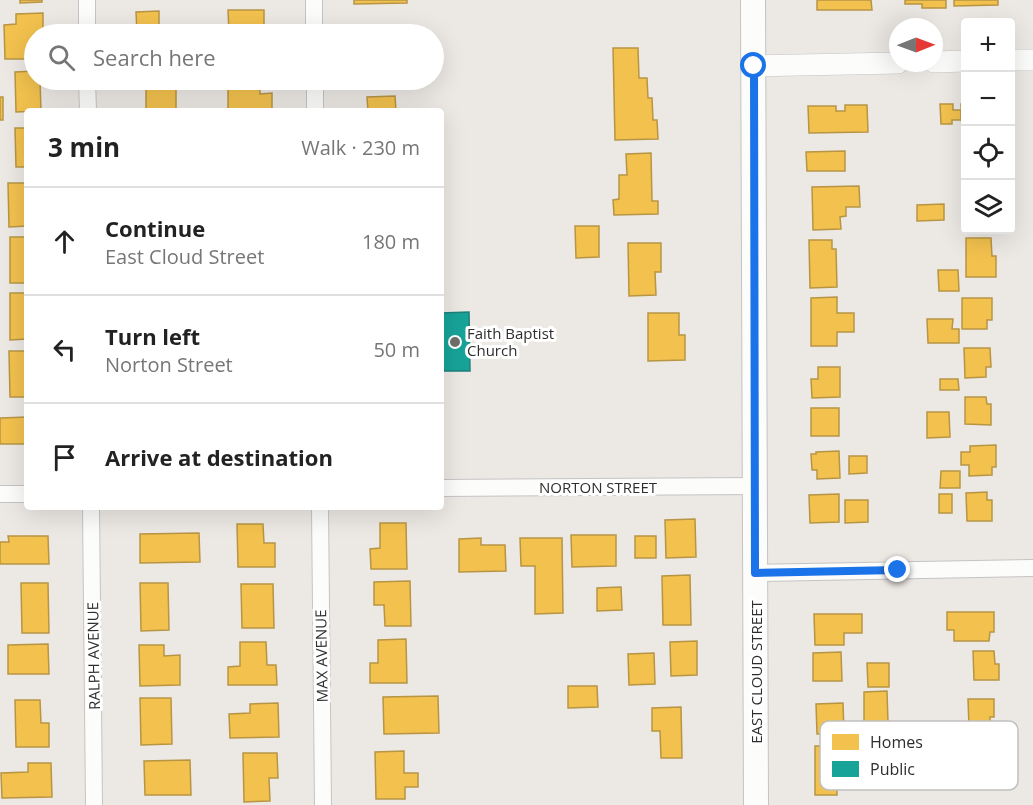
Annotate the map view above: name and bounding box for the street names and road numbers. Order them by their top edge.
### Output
street label: NORTON STREET [539,477,658,497]
street label: EAST CLOUD STREET [746,599,766,744]
street label: RALPH AVENUE [82,602,104,710]
street label: MAX AVENUE [310,609,332,703]

